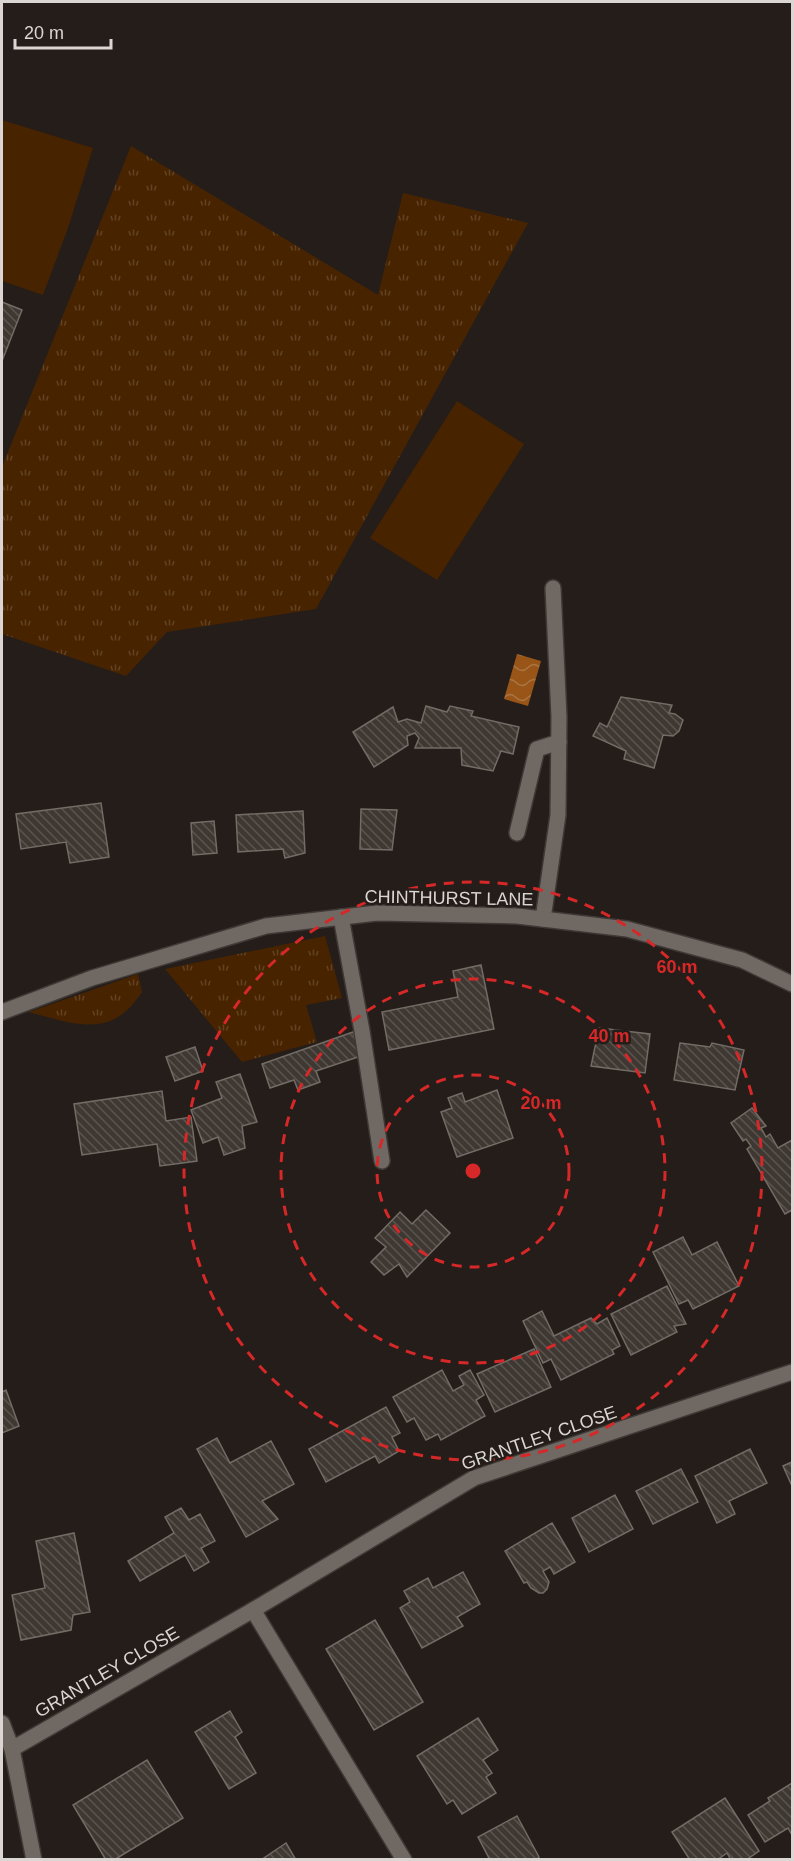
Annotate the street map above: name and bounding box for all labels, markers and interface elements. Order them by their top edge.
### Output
scale bar [15,12,111,50]
text: 20 m [24,23,64,43]
street label: CHINTHURST LANE [364,887,534,909]
text: 60 m [656,957,698,977]
text: 40 m [588,1026,630,1046]
text: 20 m [520,1093,562,1113]
centre of rings [463,1161,483,1181]
street label: GRANTLEY CLOSE [459,1402,619,1474]
street label: GRANTLEY CLOSE [32,1623,182,1721]

